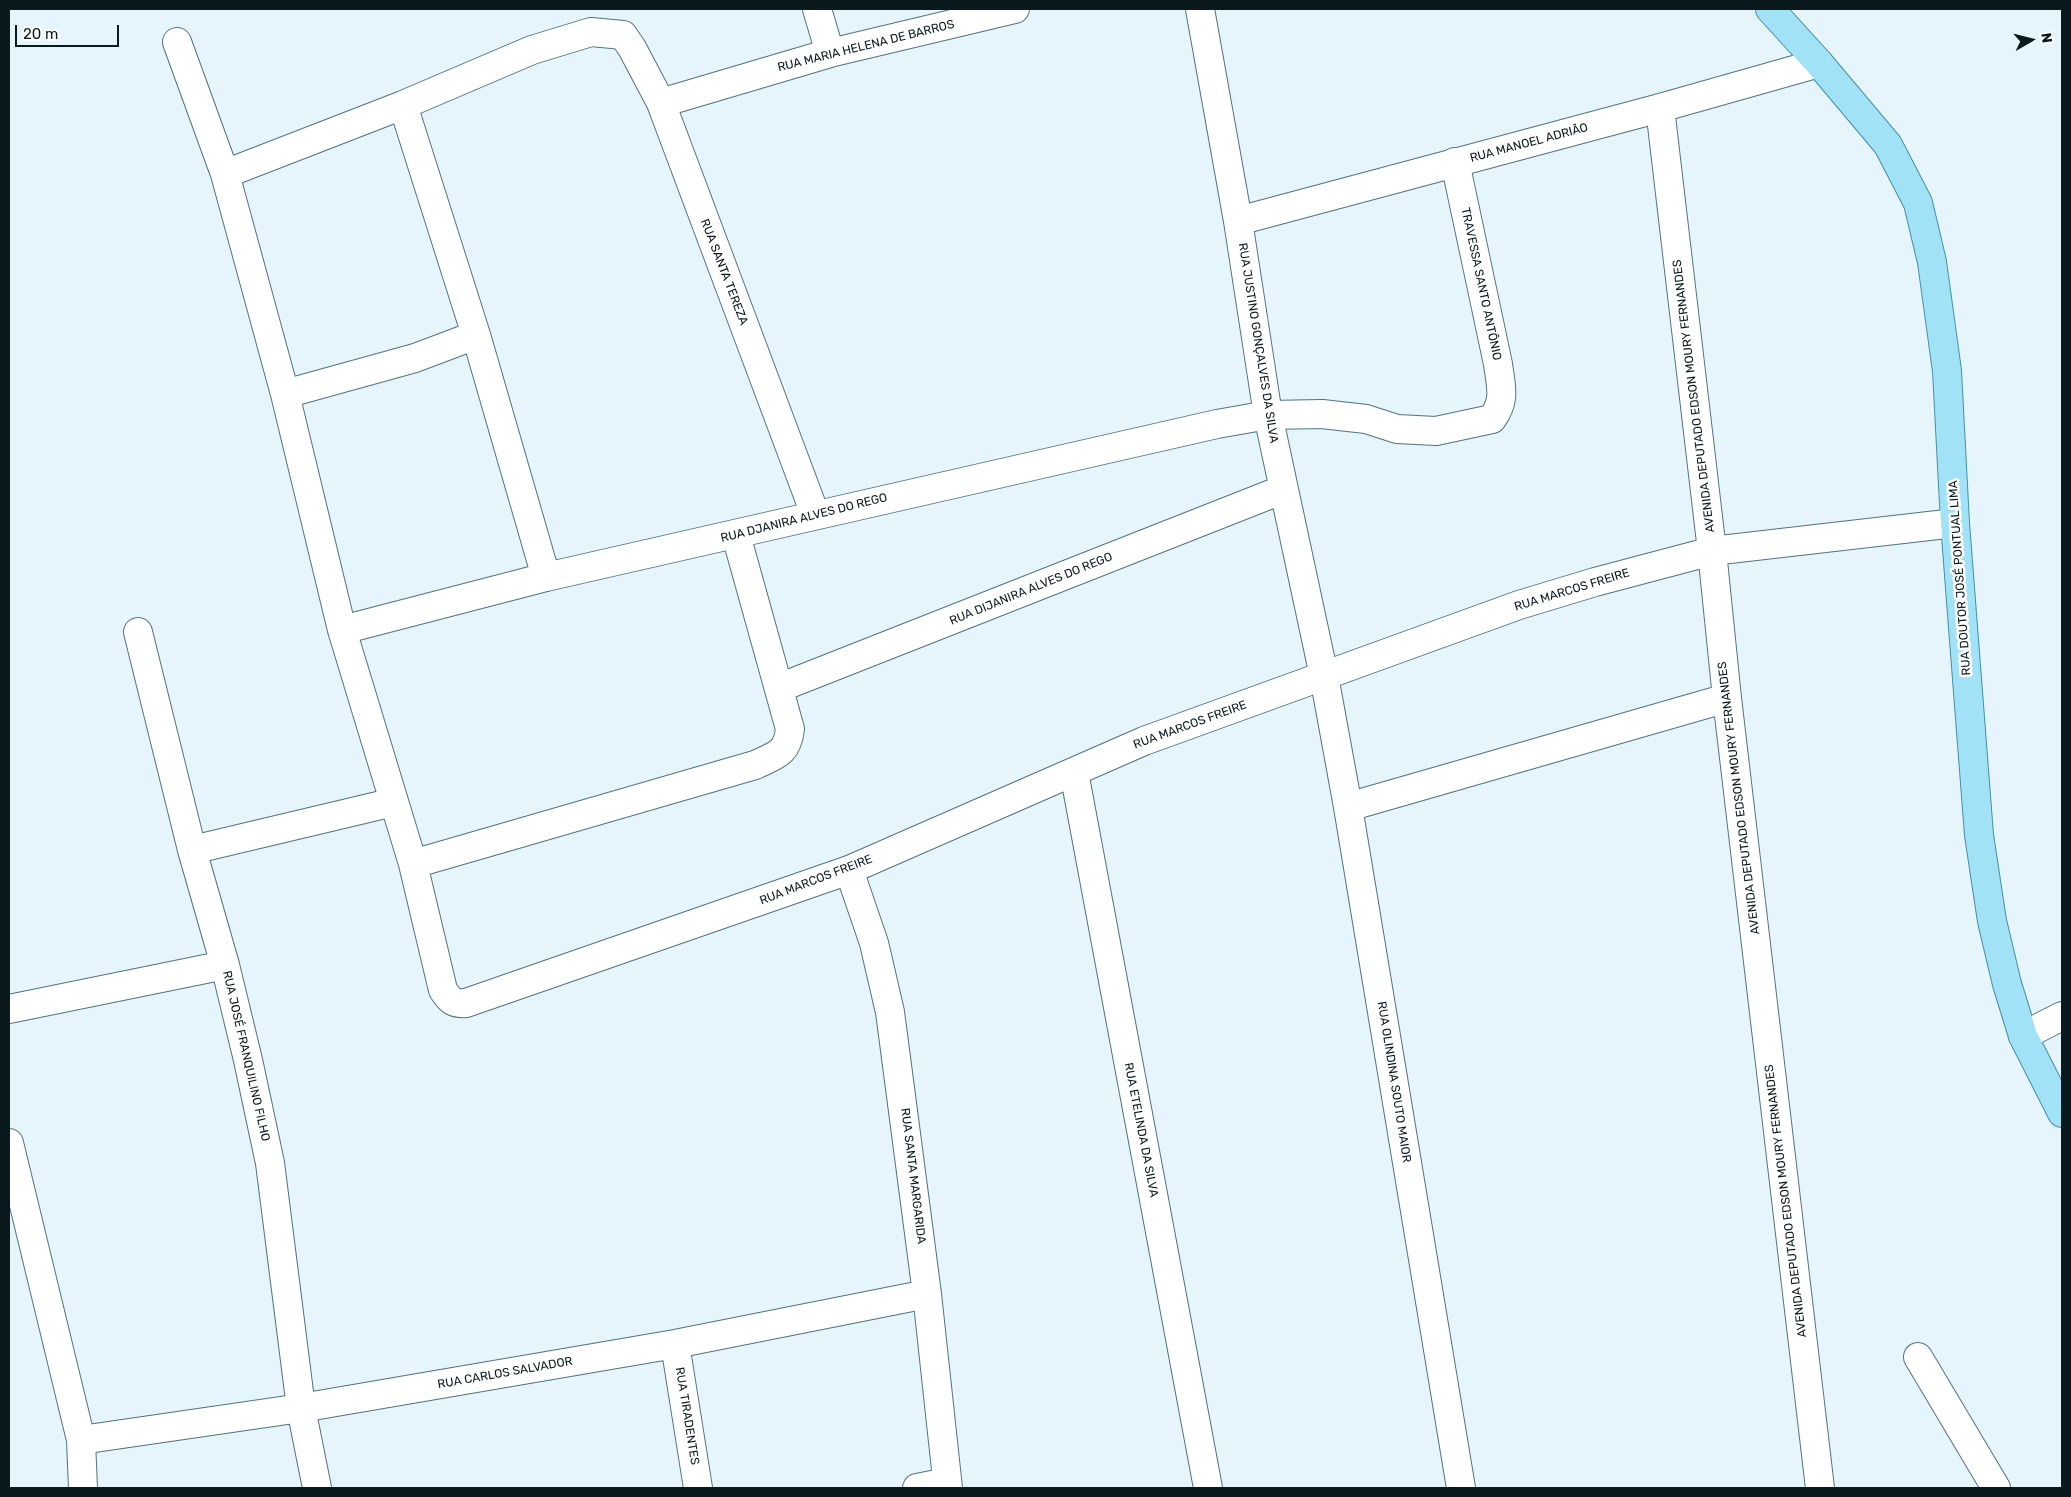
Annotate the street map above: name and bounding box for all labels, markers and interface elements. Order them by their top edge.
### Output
scale bar [18,15,121,47]
north arrow [2006,15,2056,65]
street label: RUA MARIA HELENA DE BARROS [776,17,956,75]
text: 20 m [23,25,58,43]
text: N [2037,32,2055,44]
street label: RUA MANOEL ADRIÃO [1468,120,1590,166]
street label: TRAVESSA SANTO ANTÔNIO [1458,206,1504,362]
street label: RUA SANTA TEREZA [697,217,751,327]
street label: RUA JUSTINO GONÇALVES DA SILVA [1235,242,1281,444]
street label: AVENIDA DEPUTADO EDSON MOURY FERNANDES [1670,259,1718,533]
street label: RUA DOUTOR JOSÉ PONTUAL LIMA [1946,480,1974,676]
street label: RUA DJANIRA ALVES DO REGO [719,490,889,546]
street label: RUA DIJANIRA ALVES DO REGO [947,550,1115,628]
street label: RUA MARCOS FREIRE [1513,566,1631,614]
street label: AVENIDA DEPUTADO EDSON MOURY FERNANDES [1715,661,1763,935]
street label: RUA MARCOS FREIRE [1131,698,1249,752]
street label: RUA MARCOS FREIRE [758,852,874,908]
street label: RUA JOSÉ FRANQUILINO FILHO [219,969,273,1143]
street label: RUA OLINDINA SOUTO MAIOR [1374,1000,1414,1164]
street label: RUA ETELINDA DA SILVA [1121,1061,1161,1199]
street label: AVENIDA DEPUTADO EDSON MOURY FERNANDES [1762,1064,1810,1338]
street label: RUA SANTA MARGARIDA [898,1107,928,1245]
street label: RUA CARLOS SALVADOR [436,1354,574,1392]
street label: RUA TIRADENTES [672,1366,702,1466]

